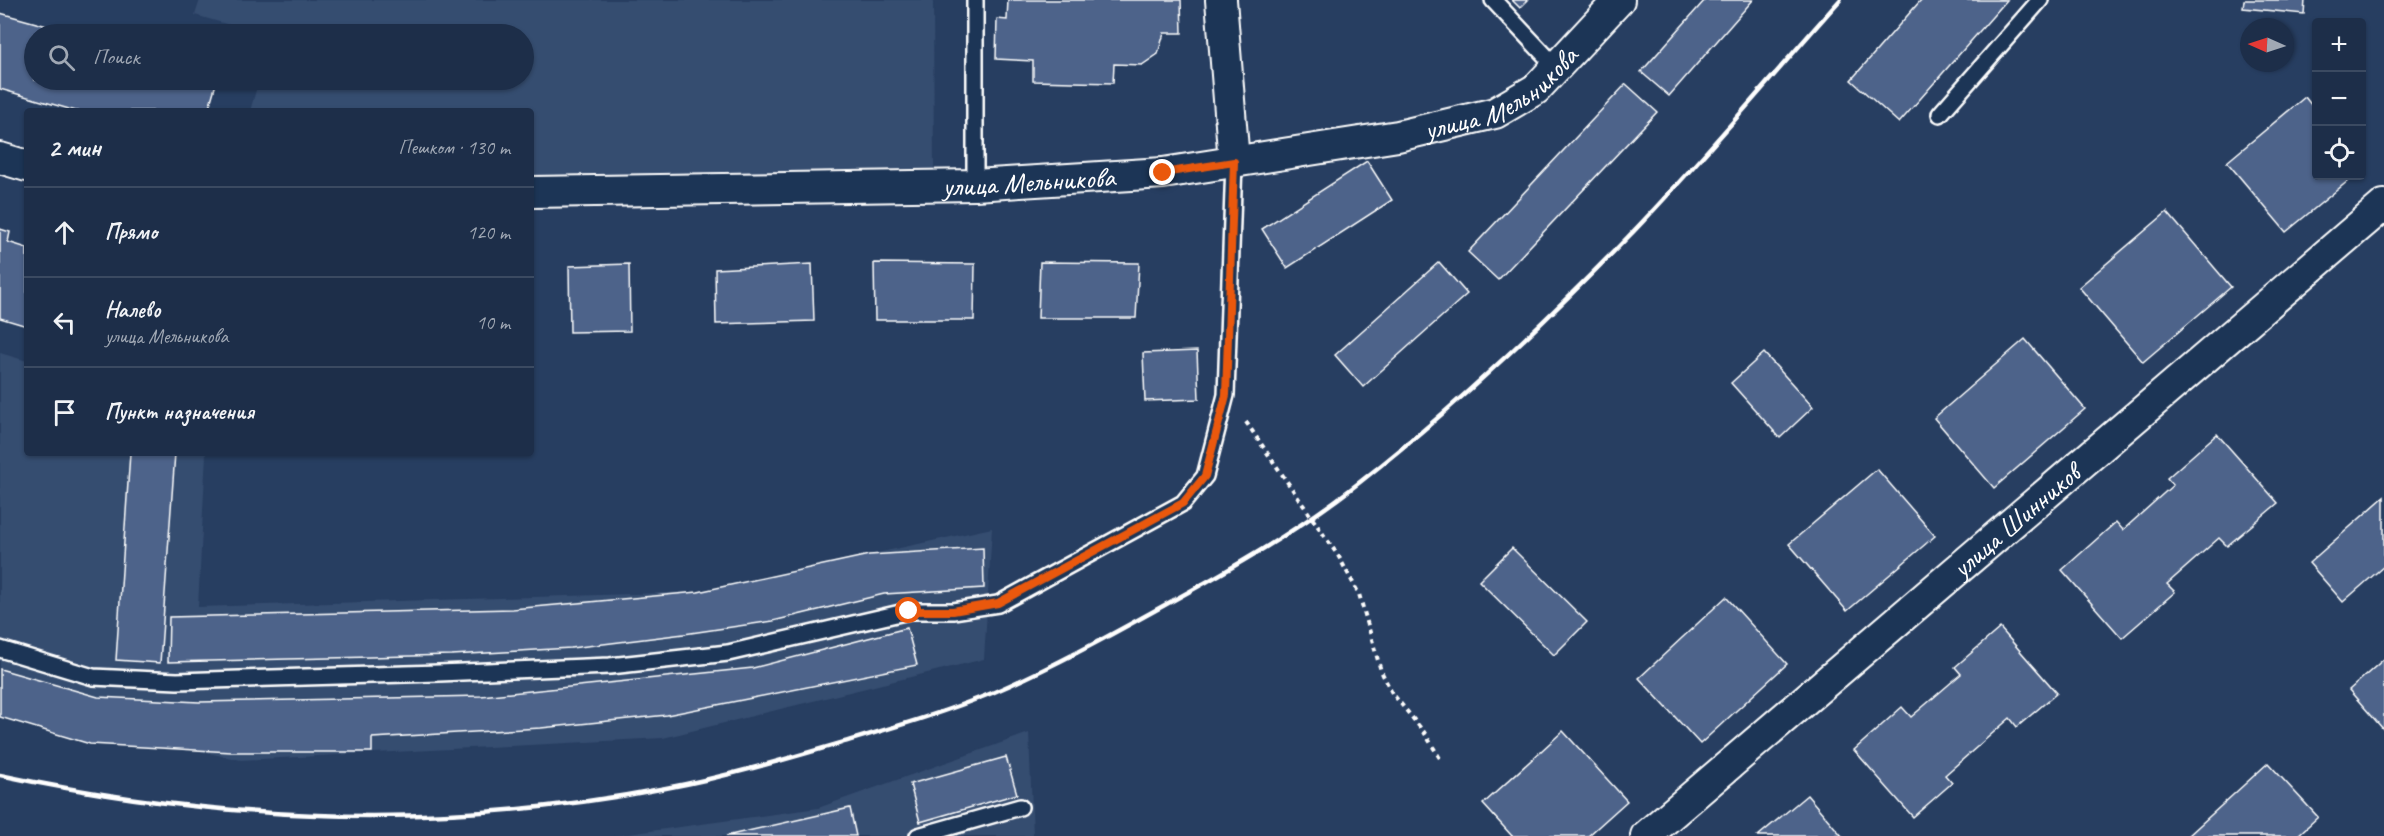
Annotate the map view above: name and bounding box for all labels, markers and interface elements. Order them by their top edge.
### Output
north arrow [2240,18,2294,72]
map controls [2312,18,2366,180]
button: + [2312,18,2366,72]
search box [24,24,534,90]
street label: улица Мельникова [1419,38,1586,148]
icon: search [45,41,78,74]
text: Поиск [93,43,139,71]
button: − [2312,72,2366,126]
button: locate [2312,126,2366,180]
text: 2 мин [48,131,101,164]
text: Пешком · 130 m [398,135,510,160]
street label: улица Мельникова [940,159,1118,204]
route end [1149,159,1175,185]
icon: ahead [48,216,81,249]
text: Прямо [105,218,157,246]
text: 120 m [467,220,510,245]
text: Налево [105,296,161,324]
icon: left [48,306,81,339]
text: 10 m [476,310,510,335]
text: улица Мельникова [105,324,228,349]
icon: arrive [48,396,81,429]
text: Пункт назначения [105,398,254,426]
street label: улица Шинников [1943,452,2091,586]
route start [895,597,921,623]

